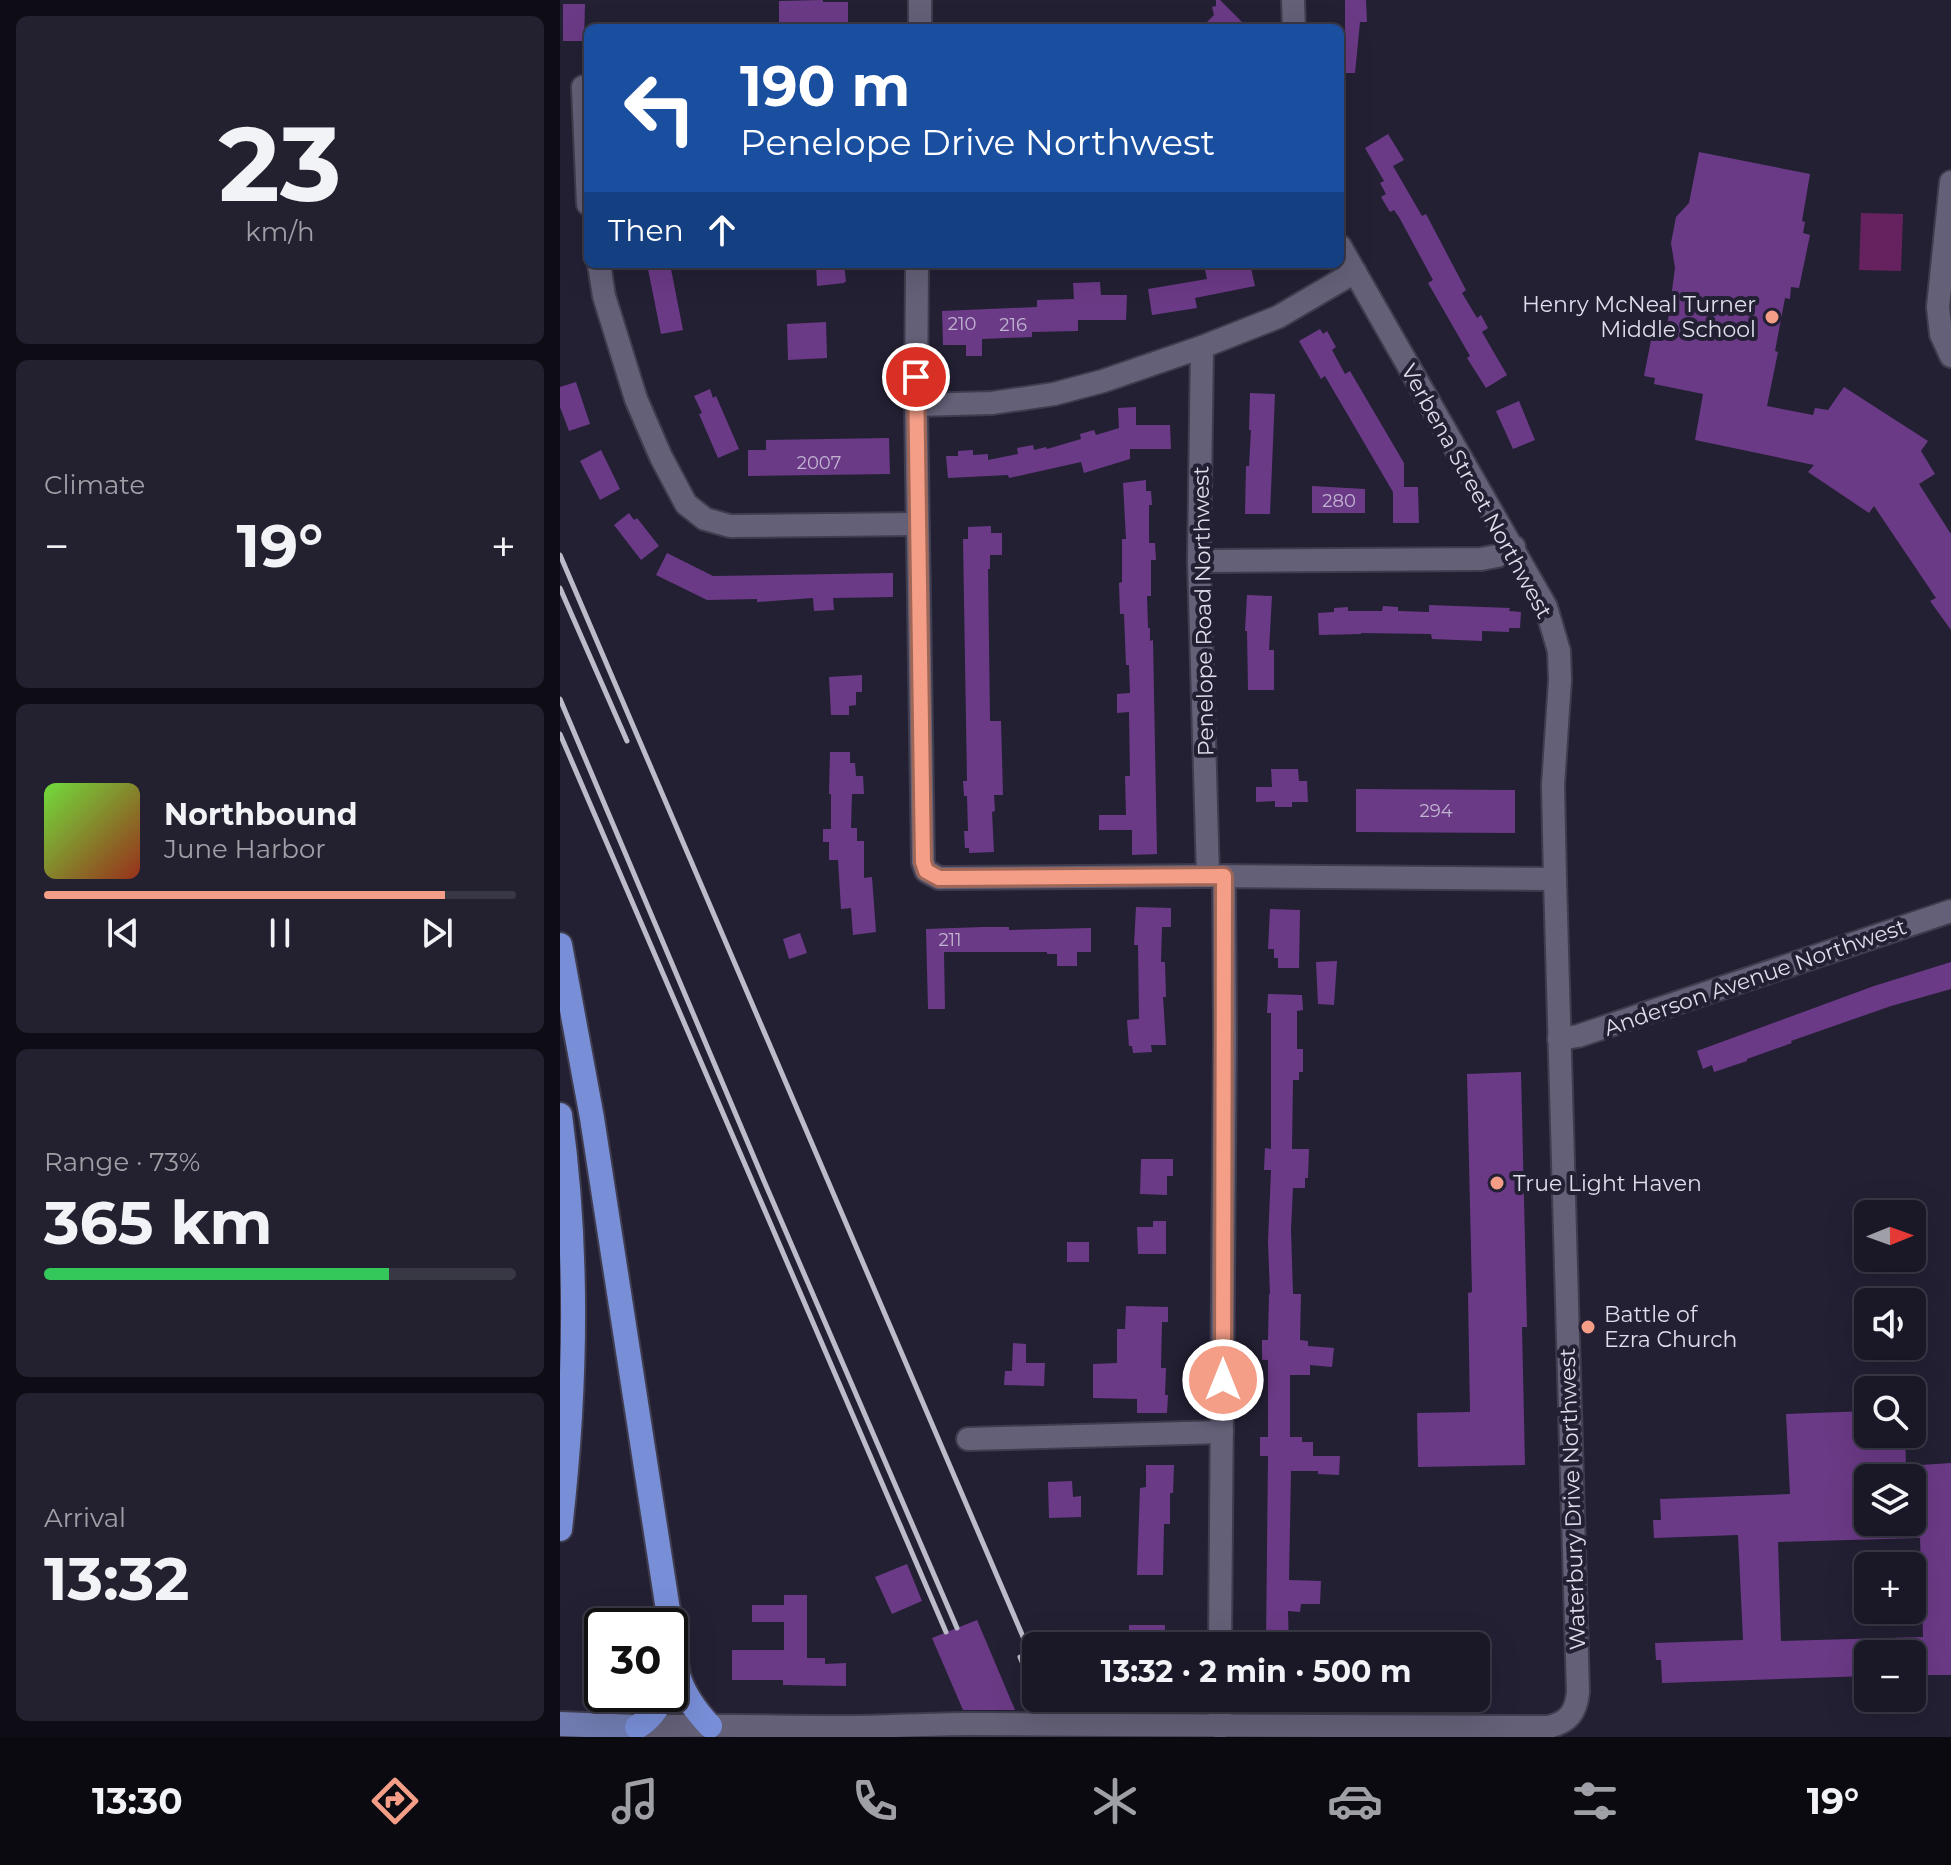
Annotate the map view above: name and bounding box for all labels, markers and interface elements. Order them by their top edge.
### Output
text: 190 m [740,52,910,120]
icon: left [608,56,712,160]
text: 23 [219,100,341,227]
text: Penelope Drive Northwest [740,120,1215,164]
icon: ahead [700,208,744,252]
text: Then [608,212,684,249]
text: km/h [245,216,315,248]
place label: Henry McNeal Turner Middle School [1522,291,1756,343]
marker: Henry McNeal Turner Middle School [1763,308,1781,326]
house number: 210 [948,313,976,335]
house number: 216 [999,314,1027,336]
pin [882,343,950,411]
icon: arrive [894,355,938,399]
street label: Verbena Street Northwest [1395,359,1558,623]
house number: 2007 [797,452,841,474]
street label: Penelope Road Northwest [1187,466,1220,756]
text: Climate [44,469,145,501]
house number: 280 [1322,490,1356,512]
text: 19° [237,509,323,582]
text: − [44,519,69,573]
text: + [491,519,516,573]
text: Northbound [164,796,358,833]
house number: 294 [1419,800,1453,822]
text: June Harbor [164,833,326,865]
icon: previous [101,911,145,955]
icon: pause [258,911,302,955]
icon: next [415,911,459,955]
street label: Anderson Avenue Northwest [1600,913,1910,1042]
house number: 211 [938,929,962,951]
text: Range · 73% [44,1146,200,1178]
place label: True Light Haven [1513,1170,1702,1197]
marker: True Light Haven [1488,1174,1506,1192]
text: 365 km [44,1186,272,1259]
north arrow [1854,1200,1926,1272]
map controls [1854,1200,1926,1712]
button: sound [1854,1288,1926,1360]
place label: Battle of Ezra Church [1604,1301,1737,1353]
marker: Battle of Ezra Church [1579,1318,1597,1336]
position arrow [1181,1338,1265,1422]
street label: Waterbury Drive Northwest [1554,1347,1591,1651]
button: search [1854,1376,1926,1448]
button: layers [1854,1464,1926,1536]
text: Arrival [44,1502,126,1534]
text: 13:32 [44,1542,189,1615]
button: + [1854,1552,1926,1624]
speed limit sign: 30 [584,1608,688,1712]
button: − [1854,1640,1926,1712]
text: 13:32 · 2 min · 500 m [1101,1653,1411,1690]
icon: directions [367,1773,423,1829]
icon: music [607,1773,663,1829]
icon: phone [847,1773,903,1829]
icon: climate [1087,1773,1143,1829]
icon: car [1327,1773,1383,1829]
icon: filters [1567,1773,1623,1829]
text: 13:30 [92,1779,183,1823]
text: 19° [1807,1779,1859,1823]

